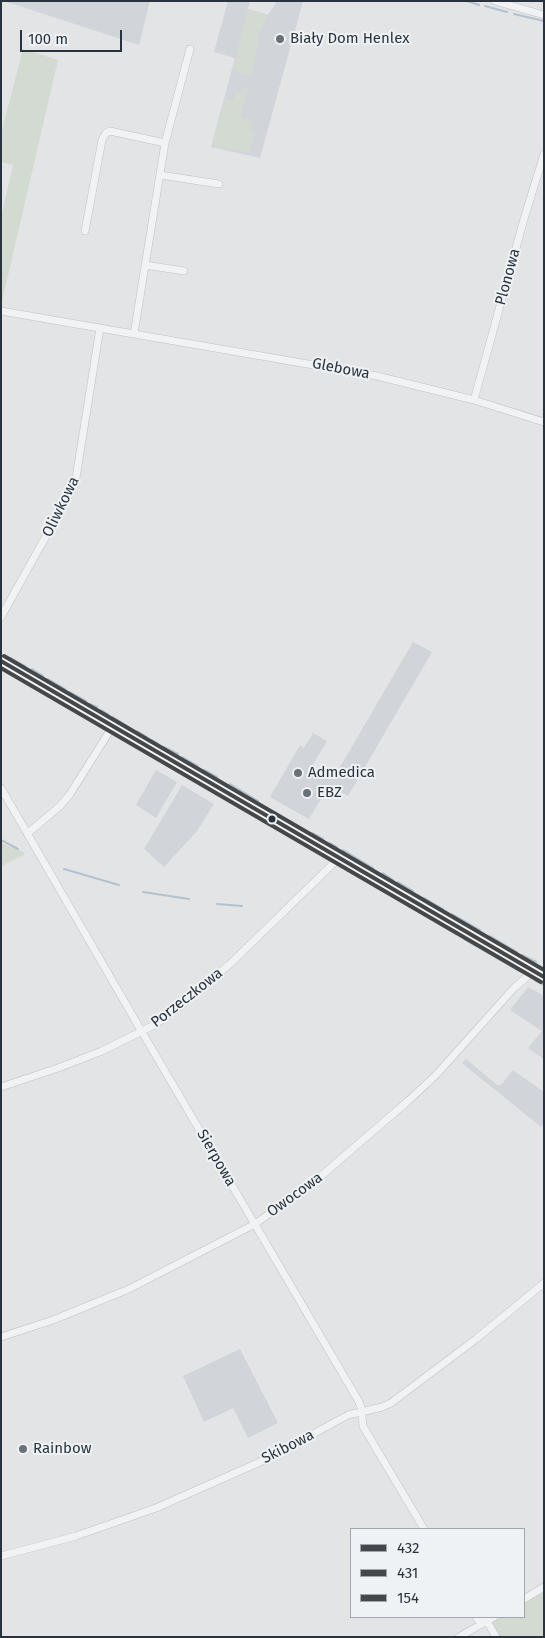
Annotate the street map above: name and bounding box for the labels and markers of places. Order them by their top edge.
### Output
place label: Biały Dom Henlex [290,30,409,48]
marker: Biały Dom Henlex [274,33,286,45]
place label: Admedica [308,764,375,782]
marker: Admedica [292,767,304,779]
place label: EBZ [317,784,342,802]
marker: EBZ [301,787,313,799]
unlabelled marker [267,814,277,824]
place label: Rainbow [33,1440,92,1458]
marker: Rainbow [17,1443,29,1455]

